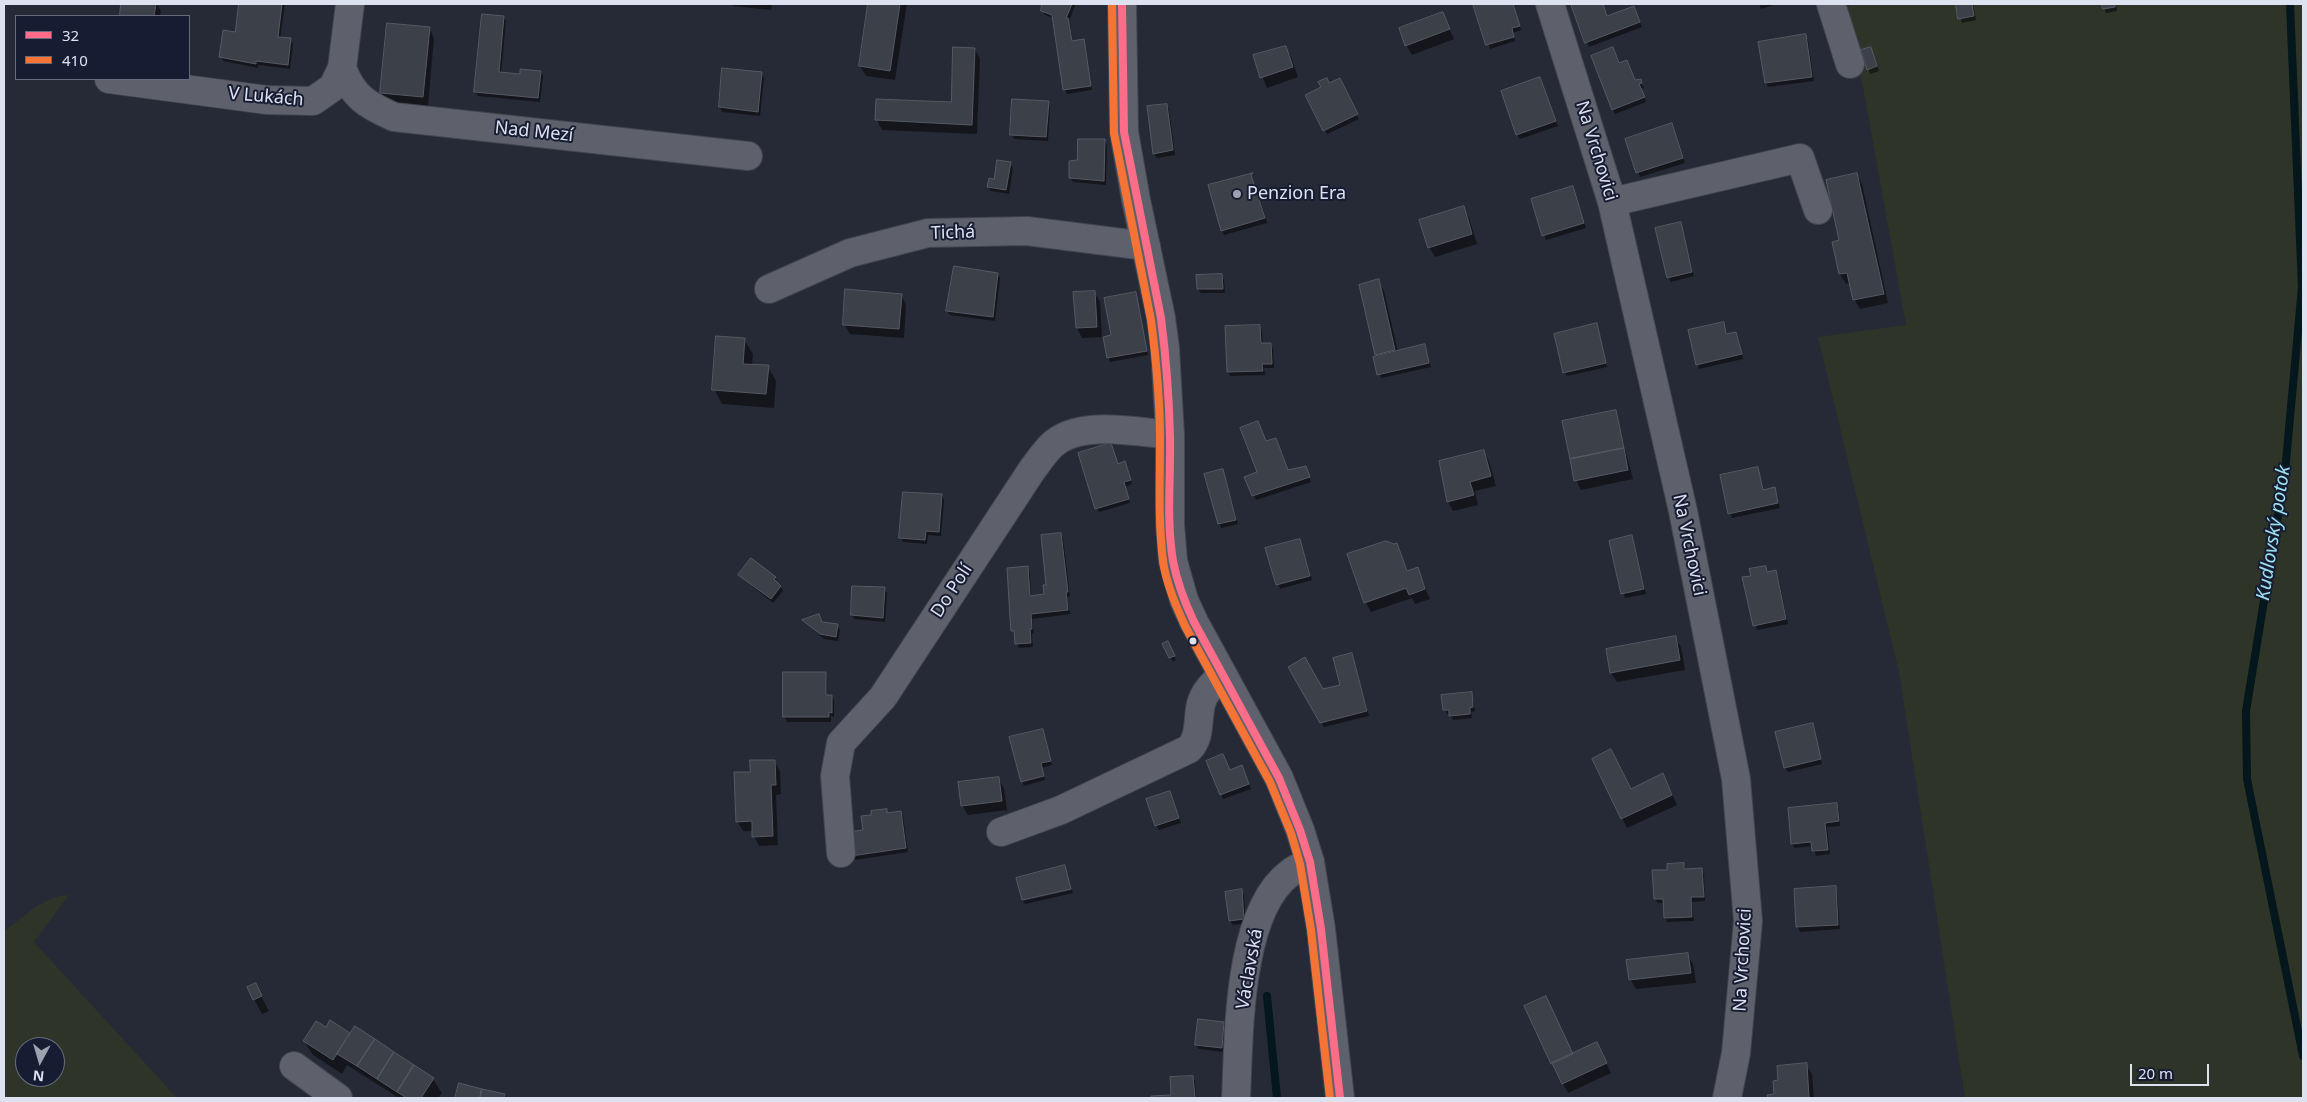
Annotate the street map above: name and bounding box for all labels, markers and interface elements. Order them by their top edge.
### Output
legend [15,15,190,80]
text: 32 [62,25,79,45]
text: 410 [62,50,88,70]
street label: V Lukách [227,83,305,111]
street label: Na Vrchovici [1571,98,1621,204]
street label: Nad Mezí [494,117,574,147]
place label: Penzion Era [1247,183,1346,205]
marker: Penzion Era [1231,188,1243,200]
street label: Tichá [930,221,976,245]
water label: Kudlovský potok [2252,464,2296,602]
street label: Na Vrchovici [1668,492,1710,598]
street label: Do Polí [927,560,977,622]
unlabelled marker [1188,636,1198,646]
street label: Na Vrchovici [1730,908,1756,1012]
street label: Václavská [1232,927,1268,1011]
north arrow [15,1037,65,1087]
scale bar [2132,1054,2211,1086]
text: 20 m [2138,1063,2173,1083]
text: N [32,1066,45,1086]

